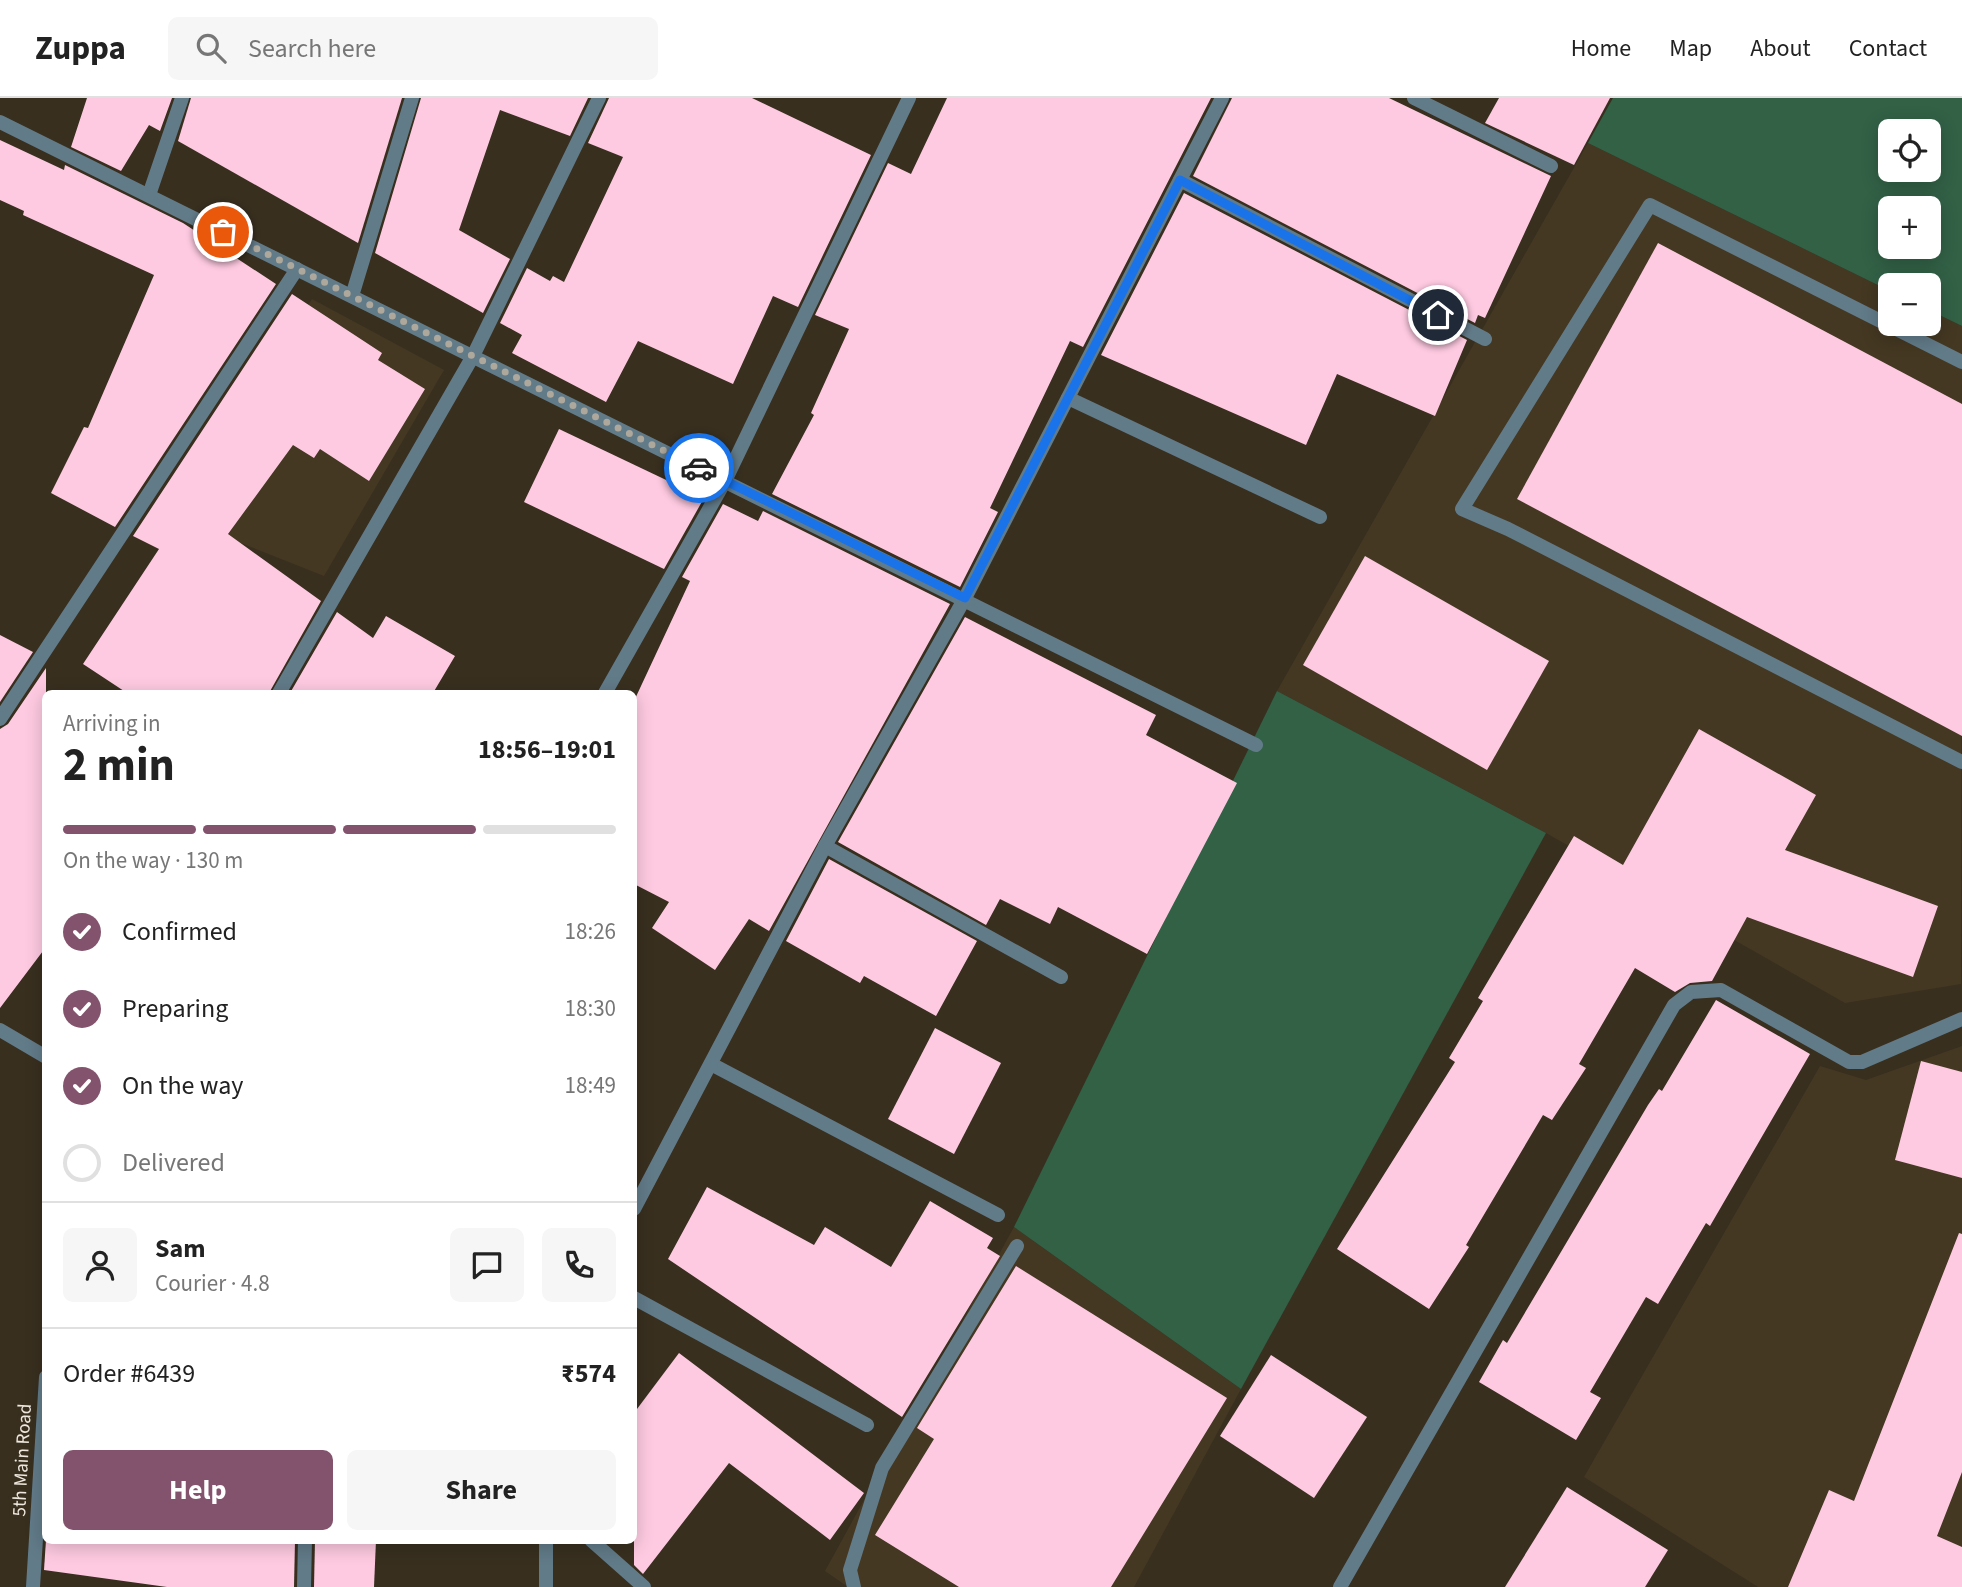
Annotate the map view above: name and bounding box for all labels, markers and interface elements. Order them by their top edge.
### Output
search box [168,17,658,80]
text: Zuppa [35,25,126,72]
icon: search [192,29,230,67]
text: Search here [248,30,376,67]
text: Home [1571,31,1631,66]
text: Map [1669,31,1712,66]
text: About [1750,31,1811,66]
text: Contact [1849,31,1927,66]
map controls [1878,119,1941,336]
button: locate [1878,119,1941,182]
button: + [1878,196,1941,259]
pin [193,202,253,262]
icon: bag [204,213,242,251]
button: − [1878,273,1941,336]
pin [1408,285,1468,345]
icon: home [1419,296,1457,334]
courier [664,433,734,503]
icon: car [680,449,718,487]
text: Arriving in [63,707,161,740]
text: 18:56–19:01 [478,731,616,768]
text: 2 min [63,733,175,798]
text: On the way · 130 m [63,844,243,877]
icon: check [63,913,101,951]
text: Confirmed [122,913,237,950]
text: 18:26 [565,915,616,948]
icon: check [63,990,101,1028]
text: Preparing [122,990,228,1027]
text: 18:30 [565,992,616,1025]
icon: check [63,1067,101,1105]
text: On the way [122,1067,243,1104]
text: 18:49 [565,1069,616,1102]
text: Delivered [122,1144,225,1181]
button: person [63,1228,137,1302]
button: chat [450,1228,524,1302]
button: phone [542,1228,616,1302]
text: Sam [155,1230,205,1267]
text: Courier · 4.8 [155,1267,270,1300]
text: Order #6439 [63,1355,195,1392]
text: ₹574 [561,1355,616,1392]
street label: 5th Main Road [6,1403,39,1517]
button: Help [63,1450,333,1530]
button: Share [347,1450,616,1530]

